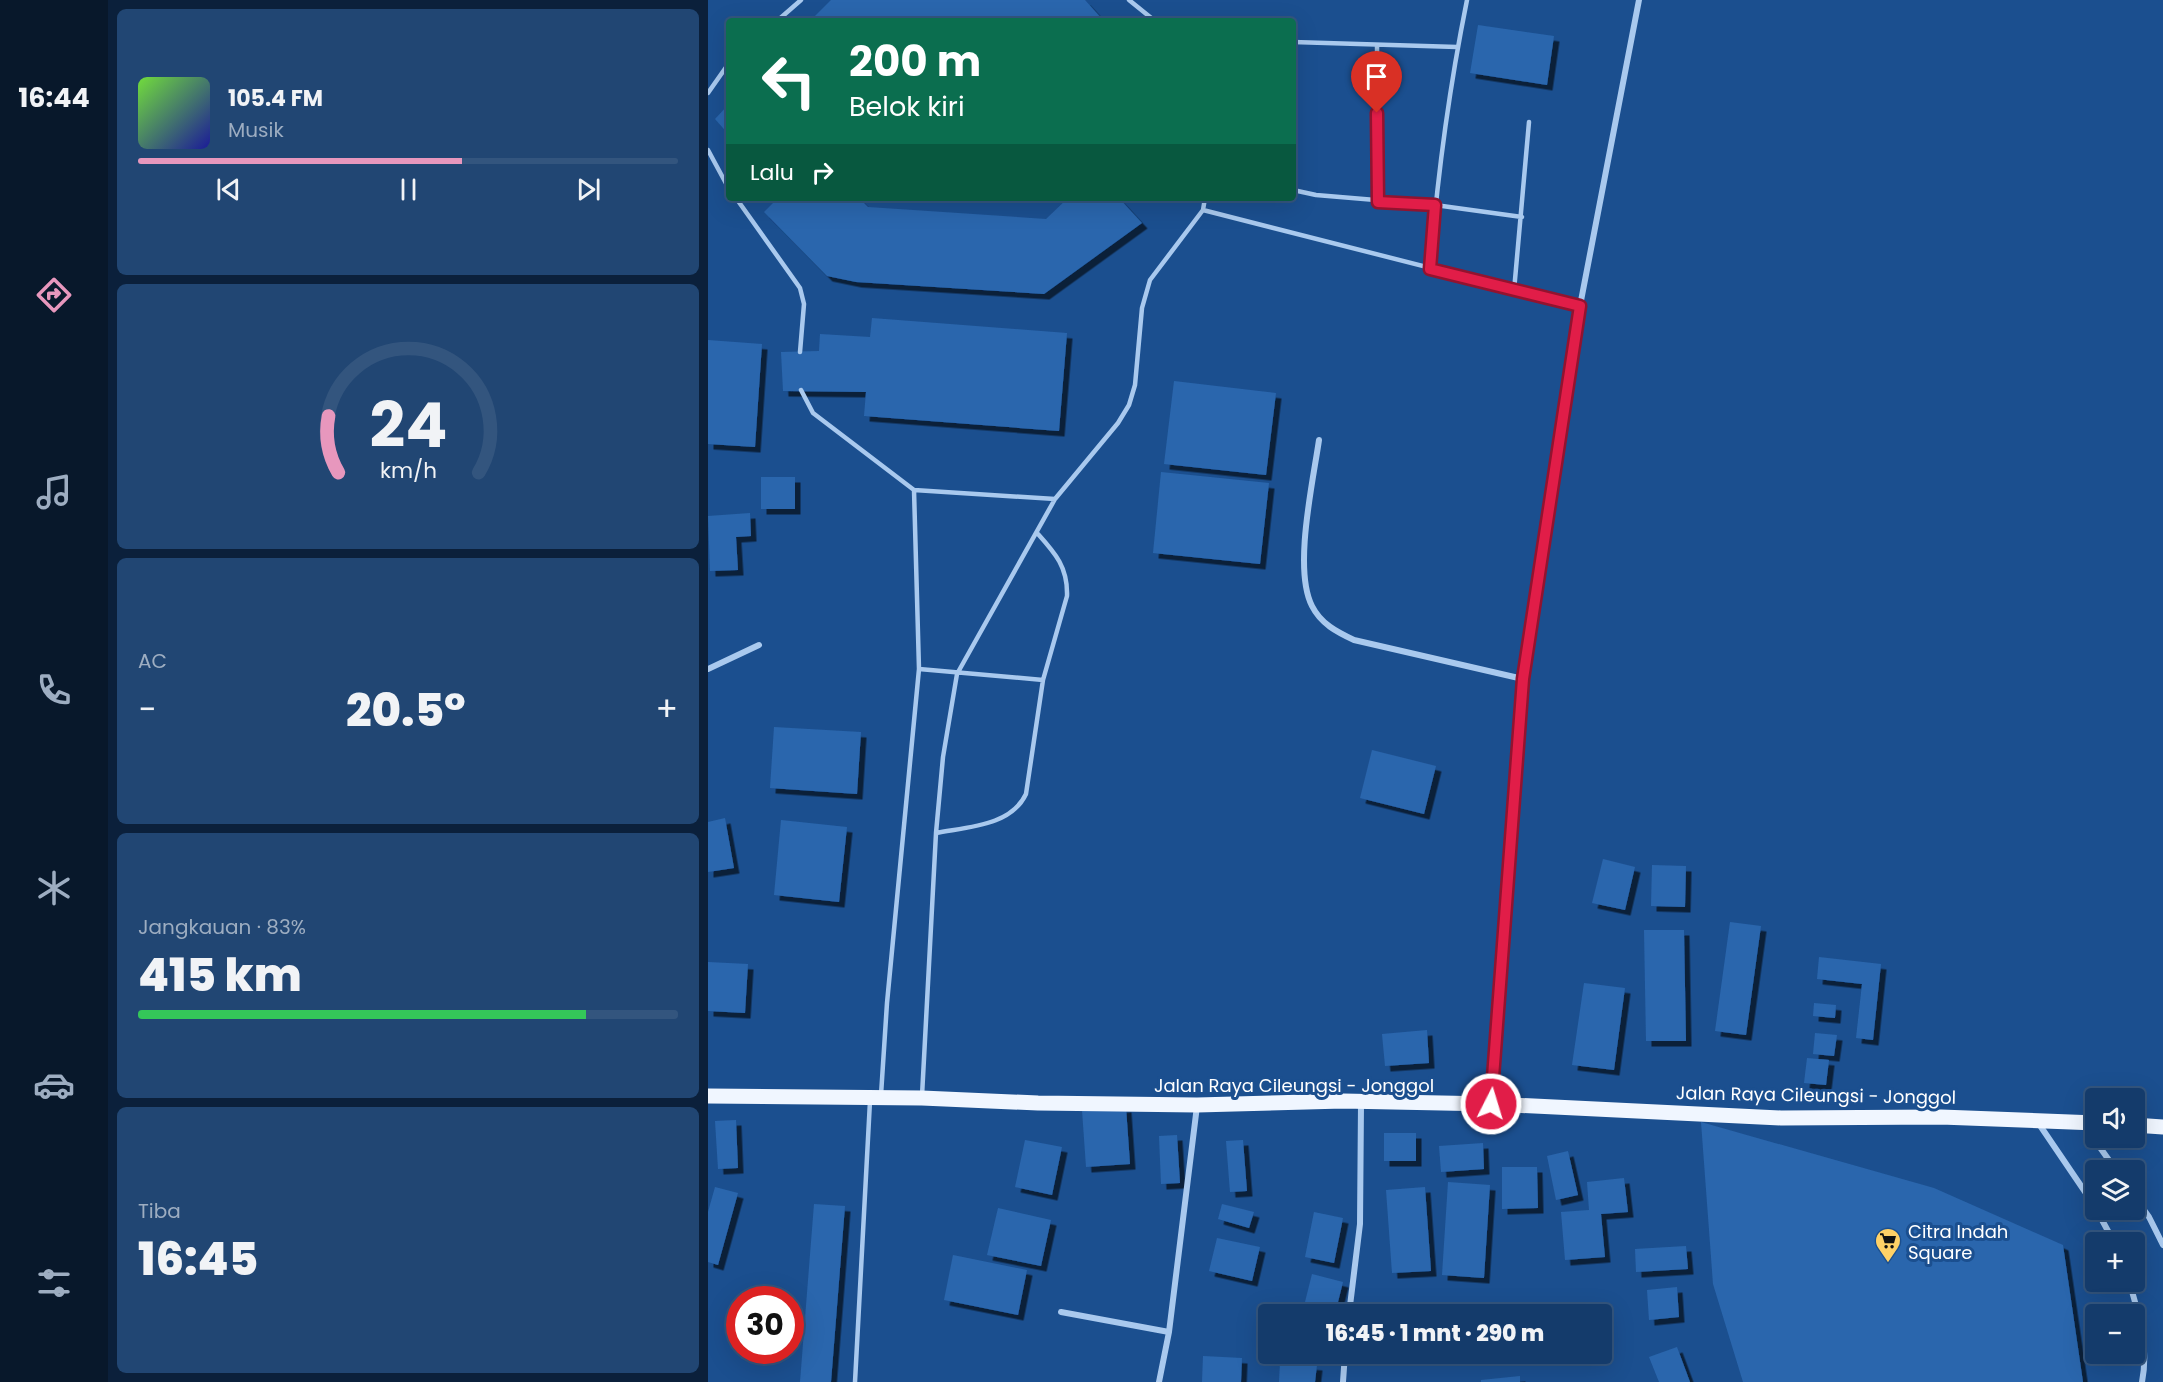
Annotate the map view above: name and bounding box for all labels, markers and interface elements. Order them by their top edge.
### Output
text: 200 m [849,32,981,91]
icon: left [750,42,828,120]
pin [1351,51,1402,113]
icon: arrive [1360,60,1393,93]
text: 16:44 [18,79,90,116]
text: 105.4 FM [228,83,323,114]
text: Belok kiri [849,88,965,125]
text: Musik [228,116,284,144]
icon: right [806,156,839,189]
text: Lalu [750,157,794,188]
icon: previous [212,173,245,206]
icon: pause [392,173,425,206]
icon: next [572,173,605,206]
icon: directions [33,274,75,316]
text: 24 [369,382,447,470]
text: km/h [379,456,437,487]
icon: music [33,471,75,513]
text: AC [138,647,167,675]
icon: phone [33,669,75,711]
text: 20.5° [346,679,466,742]
text: − [138,686,156,733]
text: + [655,686,678,733]
icon: climate [33,867,75,909]
text: Jangkauan · 83% [138,913,306,941]
text: 415 km [138,944,302,1007]
icon: car [33,1064,75,1106]
position arrow [1459,1072,1523,1136]
street label: Jalan Raya Cileungsi - Jonggol [1154,1073,1434,1098]
street label: Jalan Raya Cileungsi - Jonggol [1676,1080,1956,1110]
map controls [2085,1088,2145,1364]
button: sound [2085,1088,2145,1148]
button: layers [2085,1160,2145,1220]
text: Tiba [138,1197,181,1225]
place label: Citra Indah Square [1908,1219,2008,1265]
supermarket icon: Citra Indah Square [1873,1226,1903,1264]
text: 16:45 [138,1228,258,1291]
button: + [2085,1232,2145,1292]
icon: filters [33,1262,75,1304]
speed limit sign: 30 [726,1286,804,1364]
button: − [2085,1304,2145,1364]
text: 16:45 · 1 mnt · 290 m [1326,1318,1544,1349]

